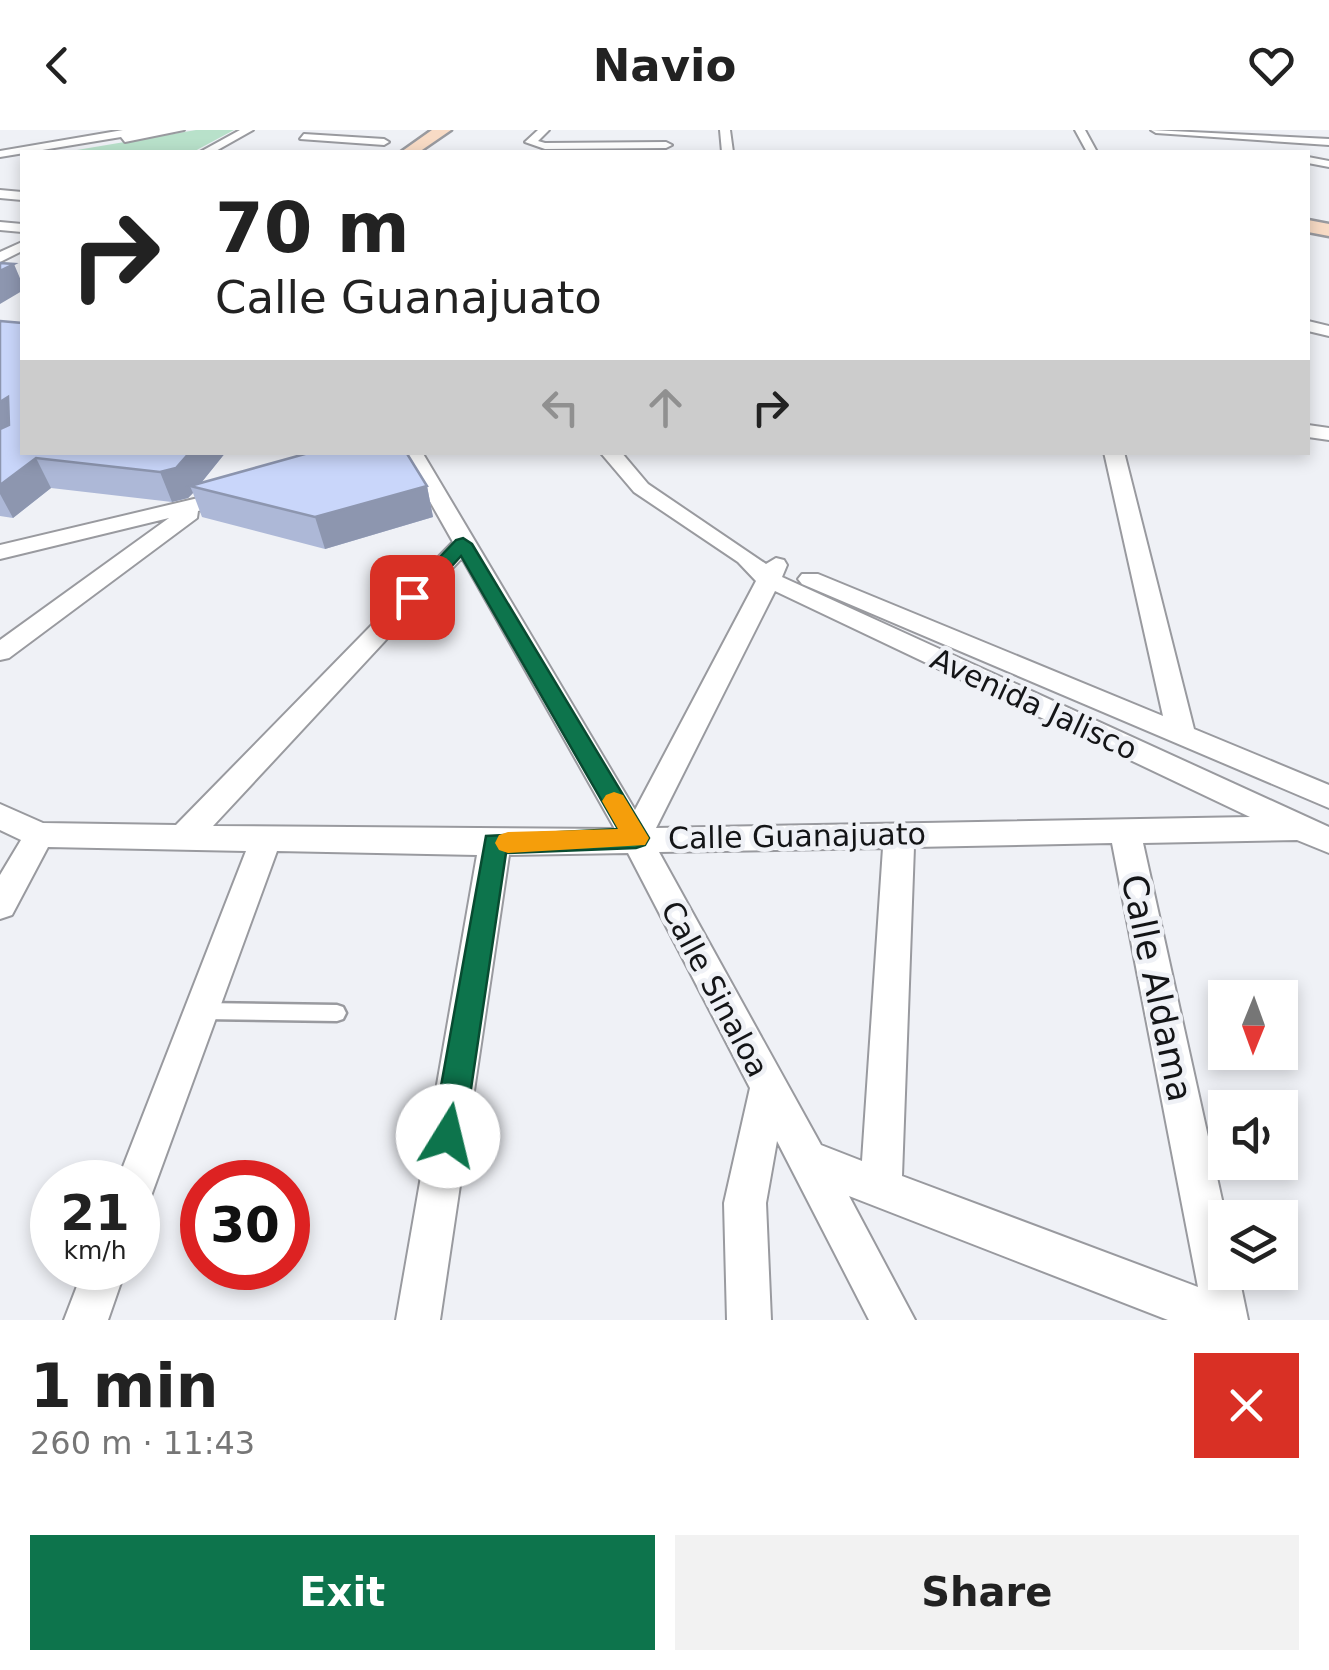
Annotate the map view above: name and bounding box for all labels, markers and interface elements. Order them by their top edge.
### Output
icon: back [30,38,85,93]
icon: heart [1244,38,1299,93]
text: Navio [593,39,736,92]
text: 70 m [215,187,410,269]
icon: right [50,190,180,320]
text: Calle Guanajuato [215,271,602,324]
icon: left [533,380,588,435]
icon: ahead [638,380,693,435]
icon: right [743,380,798,435]
pin [370,555,455,640]
icon: arrive [385,570,440,625]
street label: Avenida Jalisco [925,641,1143,767]
street label: Calle Guanajuato [668,816,926,856]
street label: Calle Aldama [1113,871,1201,1105]
street label: Calle Sinaloa [654,895,776,1083]
north arrow [1208,980,1298,1070]
map controls [1208,980,1298,1290]
position arrow [396,1084,500,1188]
button: sound [1208,1090,1298,1180]
speed limit sign: 30 [180,1160,310,1290]
text: 21 [60,1184,130,1242]
button: layers [1208,1200,1298,1290]
text: km/h [63,1236,127,1265]
text: 1 min [30,1351,218,1421]
button: close [1194,1353,1299,1458]
text: 260 m · 11:43 [30,1424,255,1462]
button: Exit [30,1535,655,1650]
button: Share [675,1535,1299,1650]

